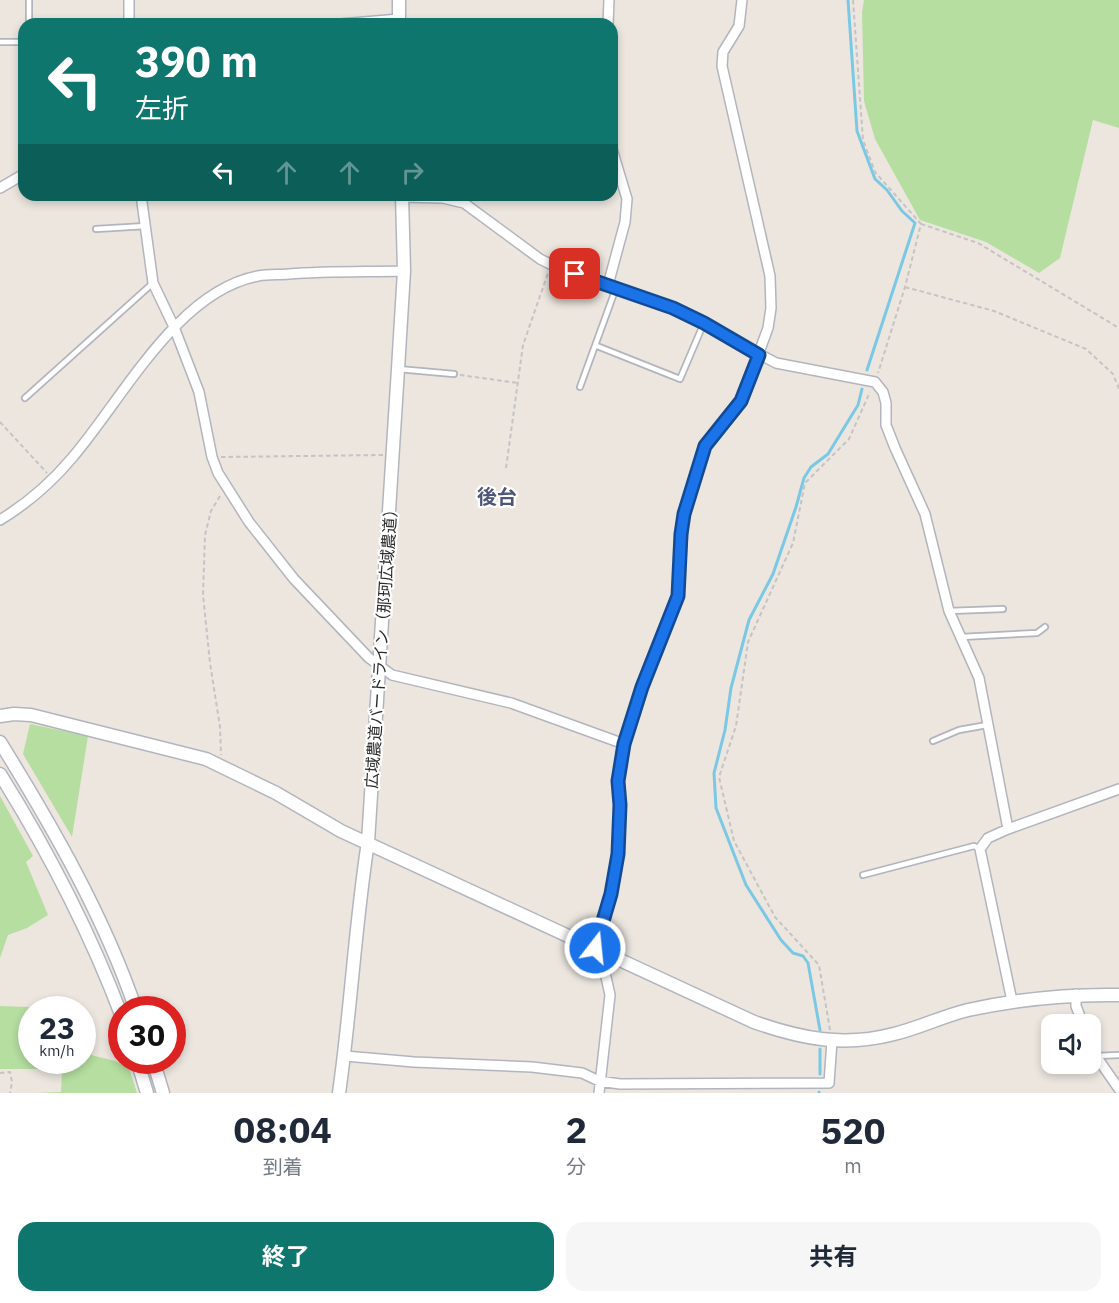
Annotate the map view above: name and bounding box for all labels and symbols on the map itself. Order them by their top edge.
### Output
pin [549,248,600,299]
district label: 後台 [477,483,517,510]
street label: 広域農道バードライン（那珂広域農道） [361,501,401,789]
position arrow [563,916,627,980]
speed limit sign: 30 [108,996,186,1074]

